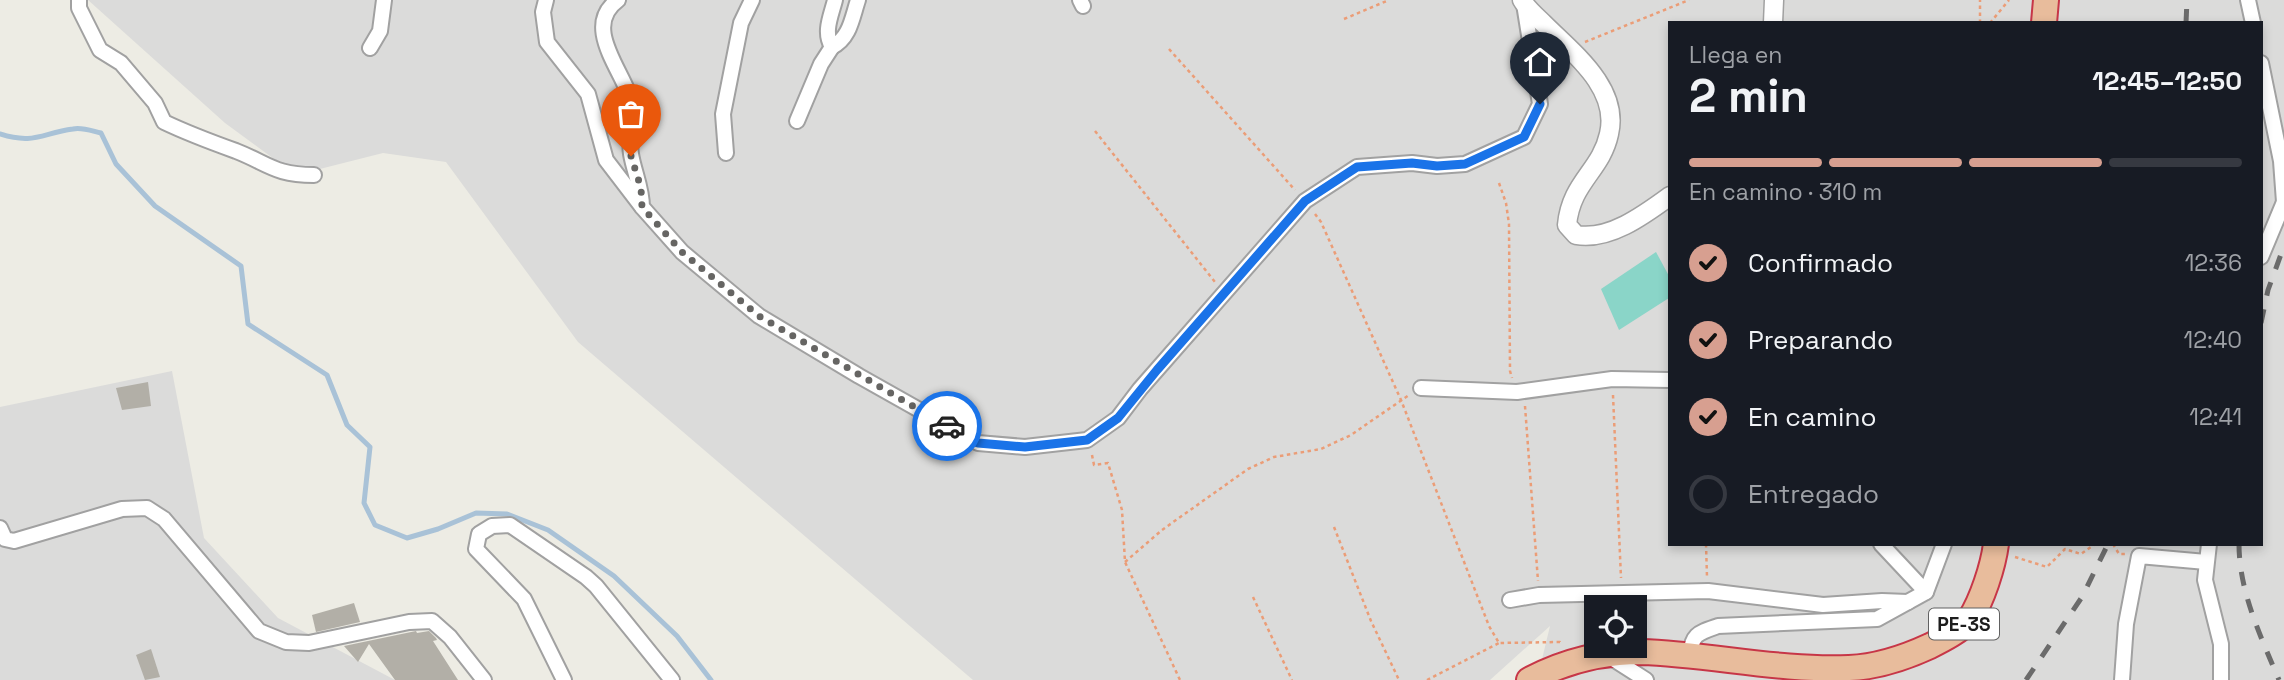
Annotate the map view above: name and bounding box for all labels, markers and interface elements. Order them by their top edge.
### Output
pin [1510,32,1570,104]
text: Llega en [1689,40,1782,70]
icon: home [1521,43,1559,81]
text: 12:45–12:50 [2092,64,2242,98]
text: 2 min [1689,67,1808,125]
pin [601,84,661,156]
icon: bag [612,95,650,133]
text: En camino · 310 m [1689,177,1882,207]
icon: check [1689,244,1727,282]
text: Confirmado [1748,246,1893,280]
text: 12:36 [2185,248,2242,278]
icon: check [1689,321,1727,359]
text: Preparando [1748,323,1893,357]
text: 12:40 [2184,325,2242,355]
courier [912,391,982,461]
icon: check [1689,398,1727,436]
text: En camino [1748,400,1877,434]
text: 12:41 [2189,402,2242,432]
icon: car [928,407,966,445]
text: Entregado [1748,477,1879,511]
map controls [1584,595,1647,658]
button: locate [1584,595,1647,658]
road number: PE-3S [1929,608,1999,639]

